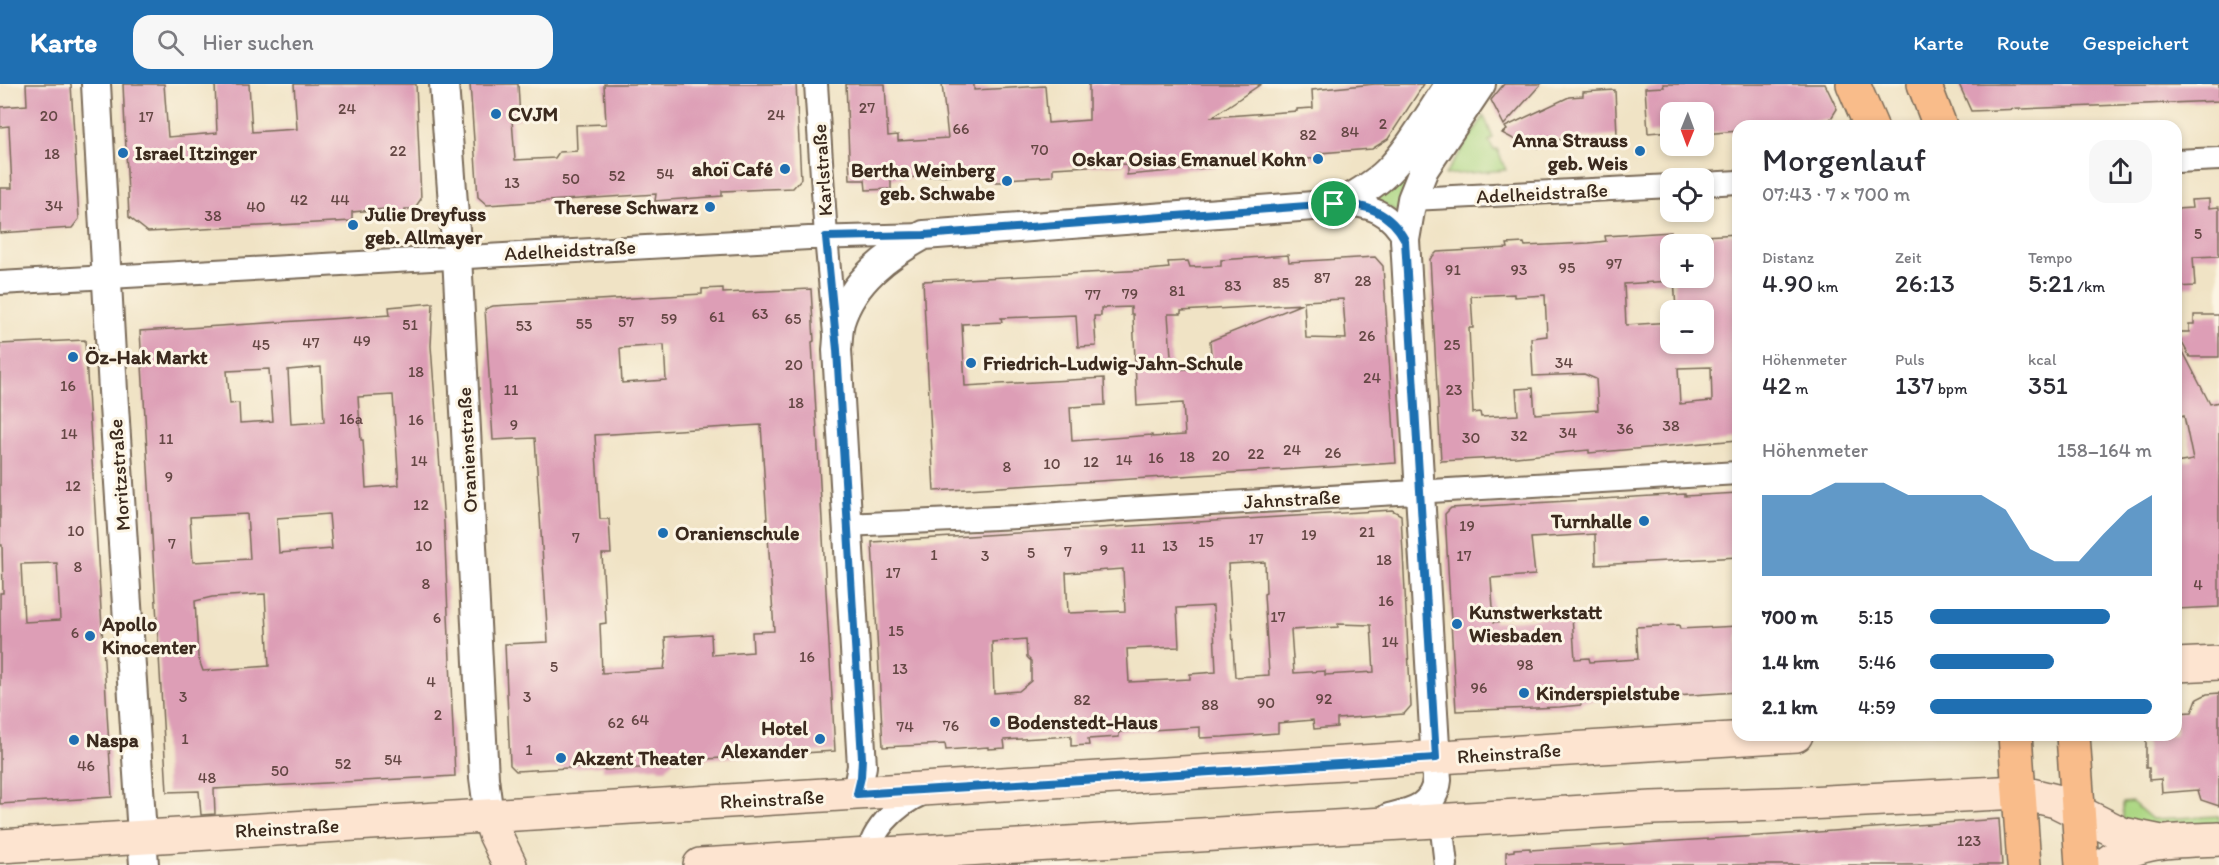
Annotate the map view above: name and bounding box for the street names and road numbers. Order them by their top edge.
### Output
street label: Karlstraße [807,123,837,217]
street label: Adelheidstraße [1476,178,1608,208]
street label: Adelheidstraße [504,235,636,265]
street label: Oranienstraße [452,386,482,514]
street label: Moritzstraße [103,418,135,532]
street label: Jahnstraße [1243,484,1341,514]
street label: Rheinstraße [1456,737,1562,769]
street label: Rheinstraße [719,784,825,814]
street label: Rheinstraße [234,813,340,843]

